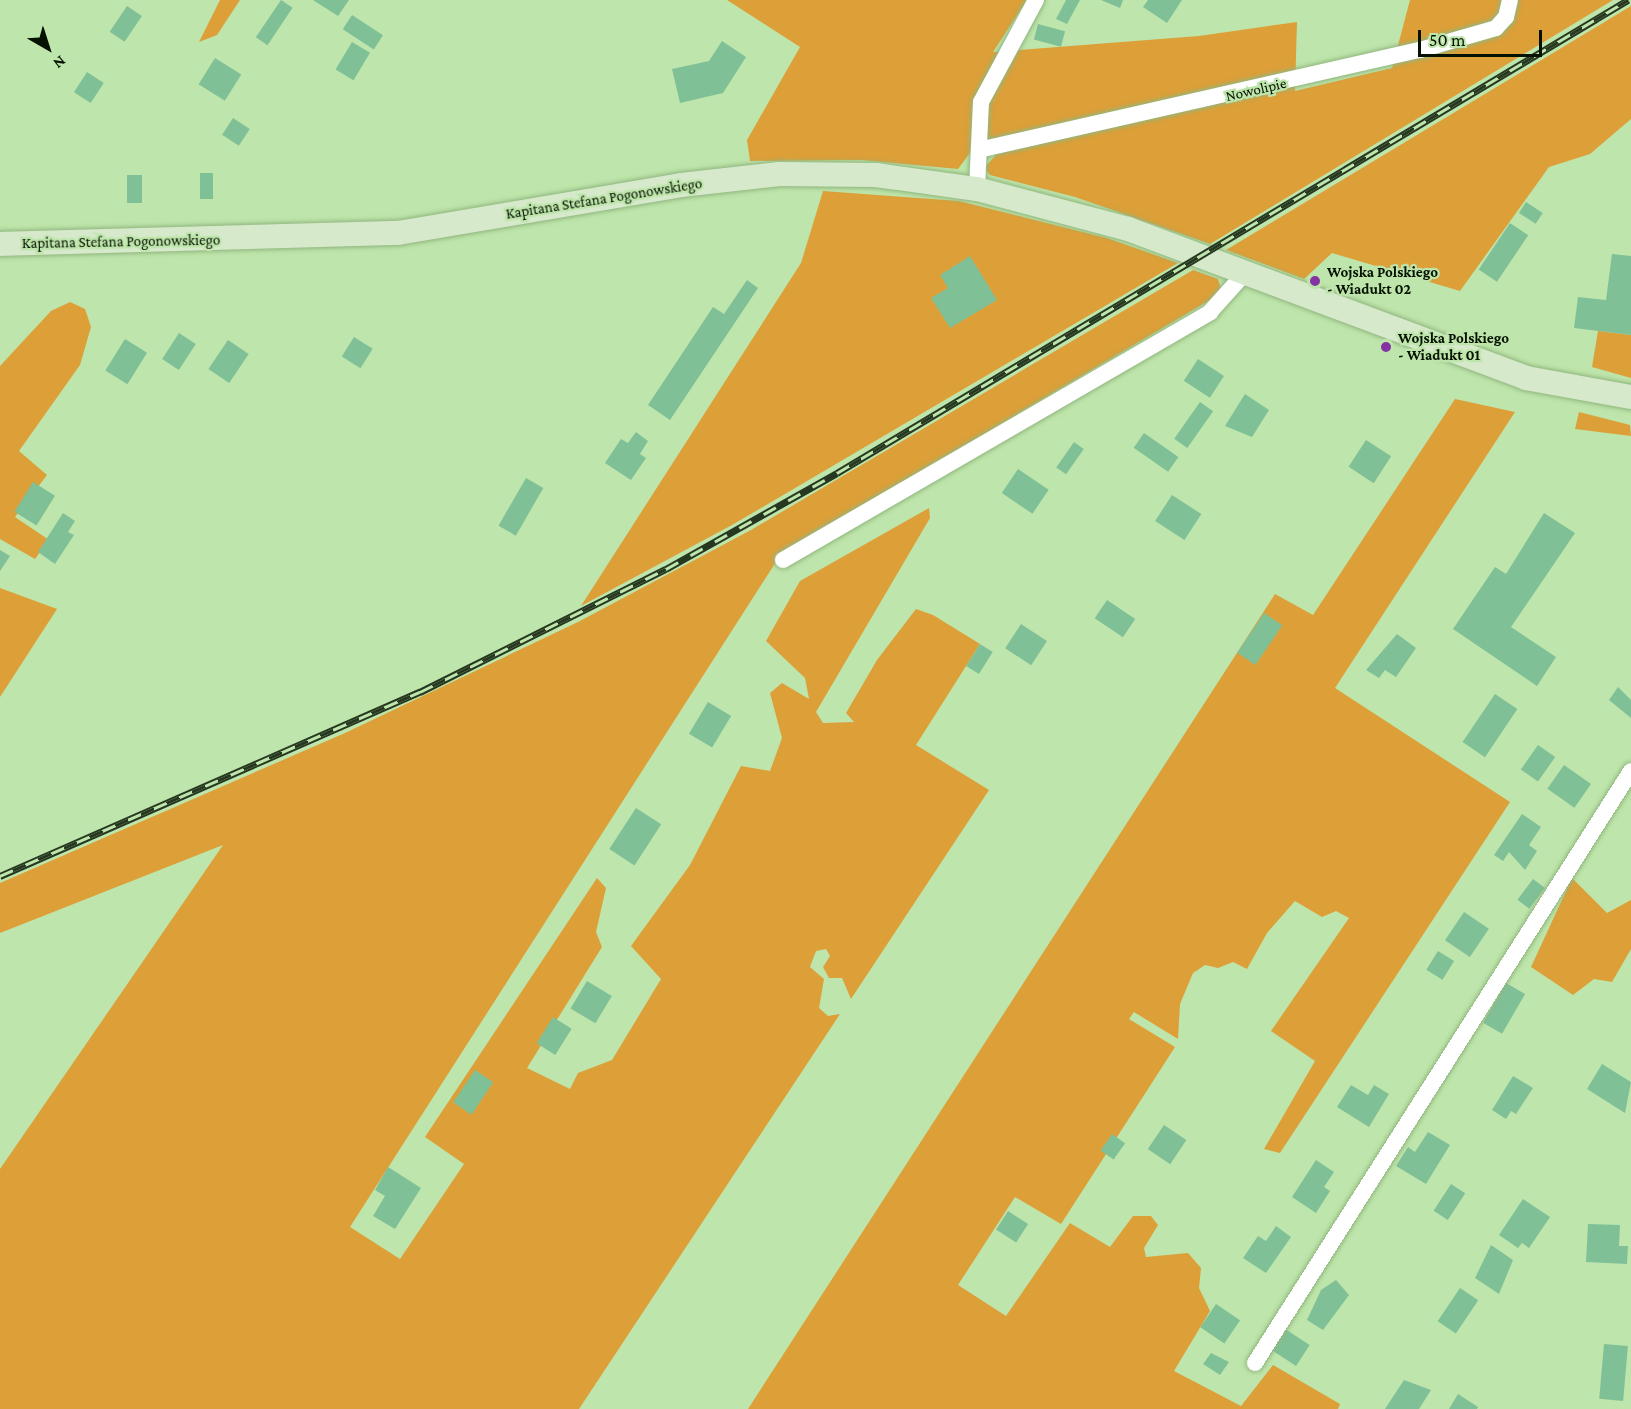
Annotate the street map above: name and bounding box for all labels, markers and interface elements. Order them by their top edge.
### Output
north arrow [18,18,78,78]
scale bar [1421,18,1546,56]
text: 50 m [1429,30,1466,50]
text: N [50,52,69,72]
street label: Nowolipie [1224,74,1288,106]
street label: Kapitana Stefana Pogonowskiego [505,175,703,223]
street label: Kapitana Stefana Pogonowskiego [22,231,220,253]
place label: Wojska Polskiego - Wiadukt 02 [1327,263,1438,298]
marker: Wojska Polskiego - Wiadukt 02 [1308,274,1322,288]
place label: Wojska Polskiego - Wiadukt 01 [1398,329,1509,364]
marker: Wojska Polskiego - Wiadukt 01 [1379,340,1393,354]

